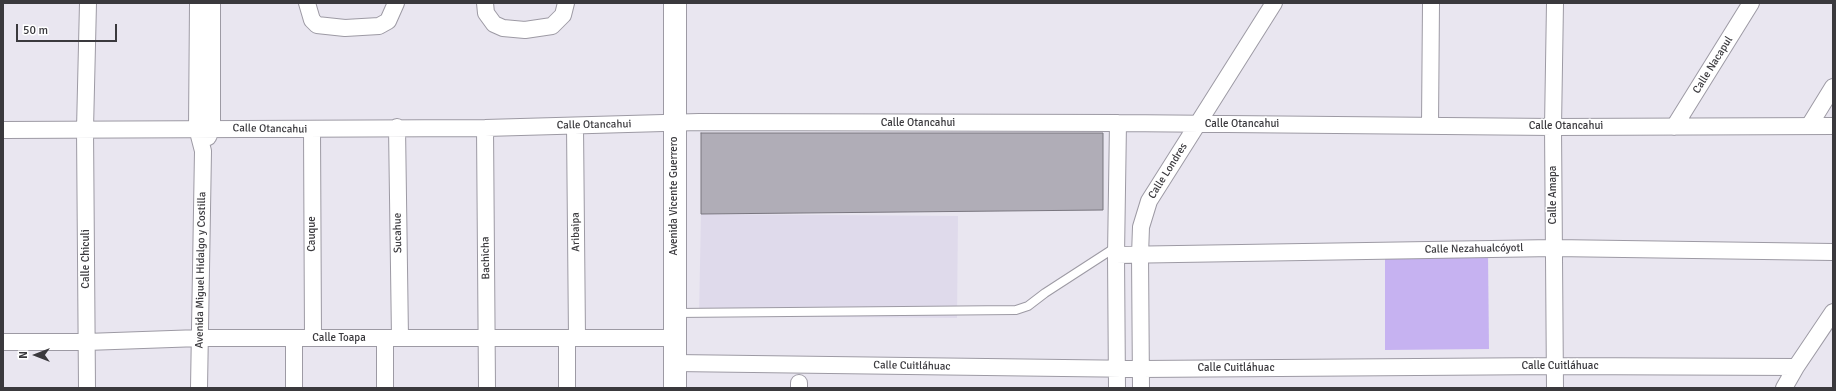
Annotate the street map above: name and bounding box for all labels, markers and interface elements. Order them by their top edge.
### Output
scale bar [18,16,119,42]
text: 50 m [23,23,48,38]
street label: Calle Nacapul [1690,34,1736,96]
street label: Calle Otancahui [881,116,955,130]
street label: Calle Otancahui [1205,117,1279,131]
street label: Calle Otancahui [557,118,631,132]
street label: Calle Otancahui [1529,119,1603,133]
street label: Calle Otancahui [233,122,307,136]
street label: Avenida Vicente Guerrero [667,137,681,255]
street label: Calle Londres [1146,141,1190,201]
street label: Calle Amapa [1546,166,1560,224]
street label: Avenida Miguel Hidalgo y Costilla [193,191,209,349]
street label: Aribaipa [569,212,583,252]
street label: Sucahue [391,213,405,253]
street label: Cauque [305,216,319,252]
street label: Calle Chiculi [79,229,93,289]
street label: Bachicha [479,236,493,280]
street label: Calle Nezahualcóyotl [1424,242,1524,256]
street label: Calle Toapa [312,331,366,345]
north arrow [16,335,56,375]
text: N [17,351,30,359]
street label: Calle Cuitláhuac [873,359,951,373]
street label: Calle Cuitláhuac [1521,359,1599,373]
street label: Calle Cuitláhuac [1197,361,1275,375]

